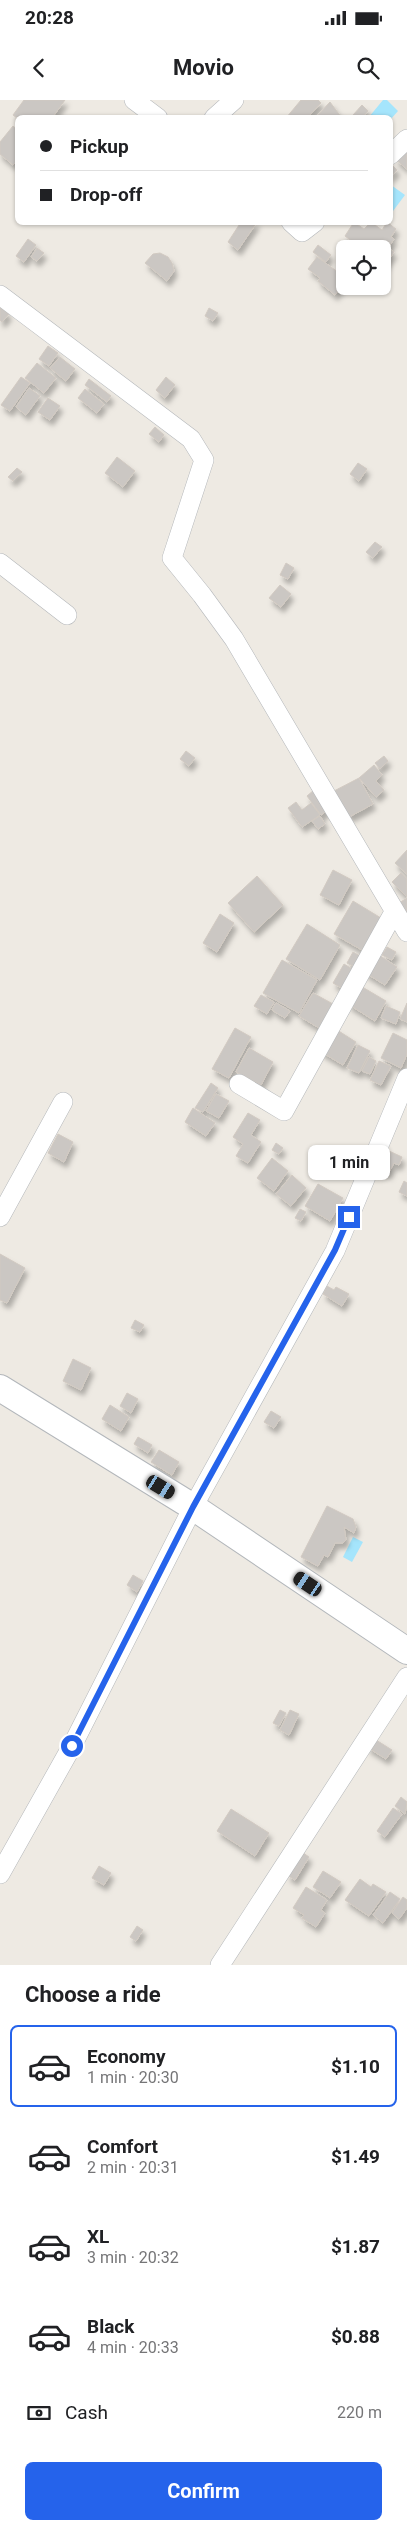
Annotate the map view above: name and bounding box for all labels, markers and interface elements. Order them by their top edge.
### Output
text: 20:28 [25,6,74,29]
icon: back [25,54,53,82]
icon: search [354,54,382,82]
text: Movio [173,55,234,80]
text: Pickup [70,135,129,158]
text: Drop-off [70,183,142,206]
map controls [336,240,391,295]
button: locate [336,240,391,295]
callout: 1 min [308,1144,390,1180]
text: 1 min [329,1153,369,1172]
route end [338,1206,360,1228]
car [144,1473,177,1501]
car [291,1569,324,1599]
route start [61,1735,83,1757]
text: Choose a ride [25,1982,161,2007]
icon: car [27,2044,72,2089]
text: Economy [87,2045,166,2068]
text: $1.10 [331,2055,380,2078]
text: 1 min · 20:30 [87,2068,179,2087]
icon: car [27,2134,72,2179]
text: Comfort [87,2135,158,2158]
text: $1.49 [331,2145,380,2168]
text: 2 min · 20:31 [87,2158,179,2177]
icon: car [27,2224,72,2269]
text: XL [87,2225,109,2248]
text: $1.87 [331,2235,380,2258]
text: 3 min · 20:32 [87,2248,179,2267]
icon: car [27,2314,72,2359]
text: Black [87,2315,134,2338]
text: $0.88 [331,2325,380,2348]
text: 4 min · 20:33 [87,2338,179,2357]
icon: cash [25,2399,53,2427]
text: Cash [65,2401,108,2424]
text: 220 m [337,2403,382,2422]
button: Confirm [25,2462,382,2520]

